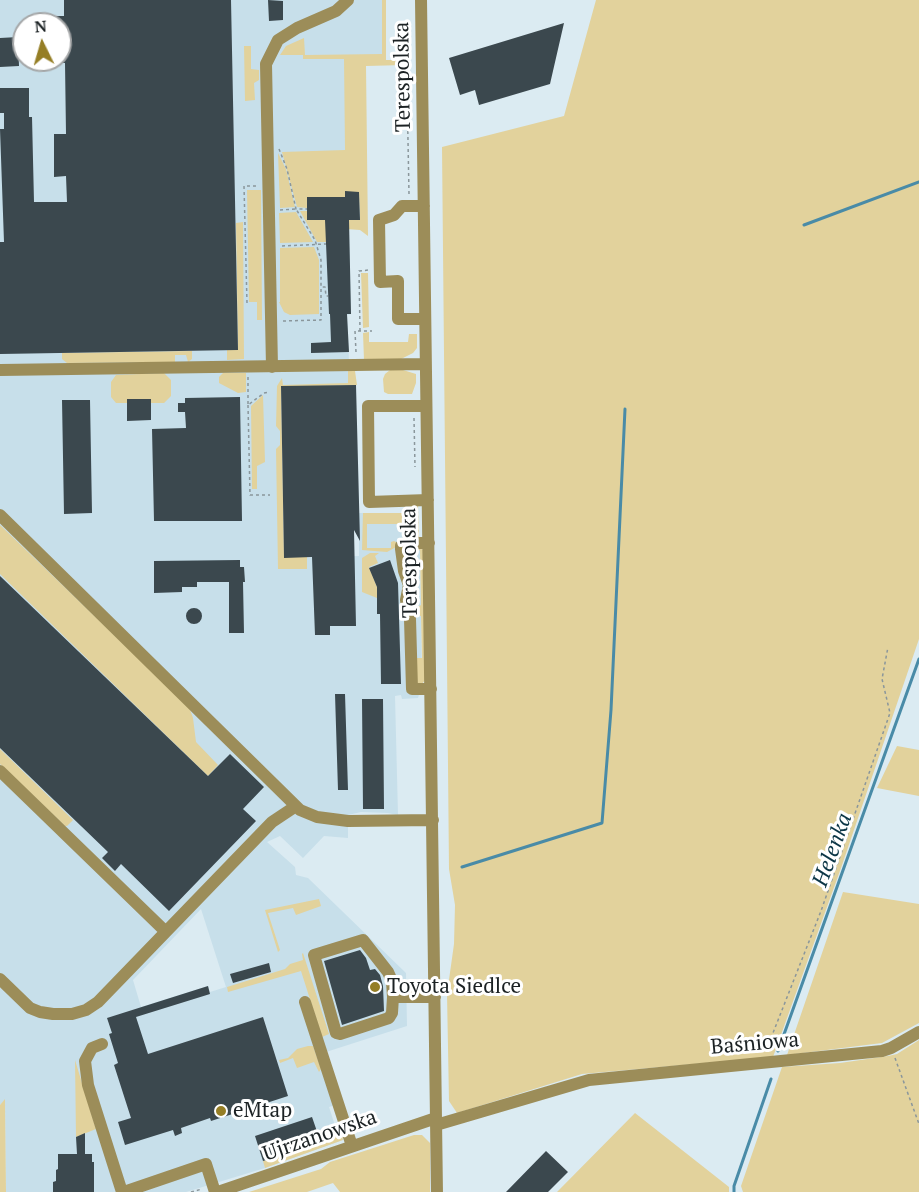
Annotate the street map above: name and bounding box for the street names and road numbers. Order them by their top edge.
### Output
street label: Terespolska [389,22,417,132]
street label: Terespolska [396,508,424,618]
street label: Baśniowa [710,1028,800,1060]
street label: Ujrzanowska [260,1105,380,1167]

